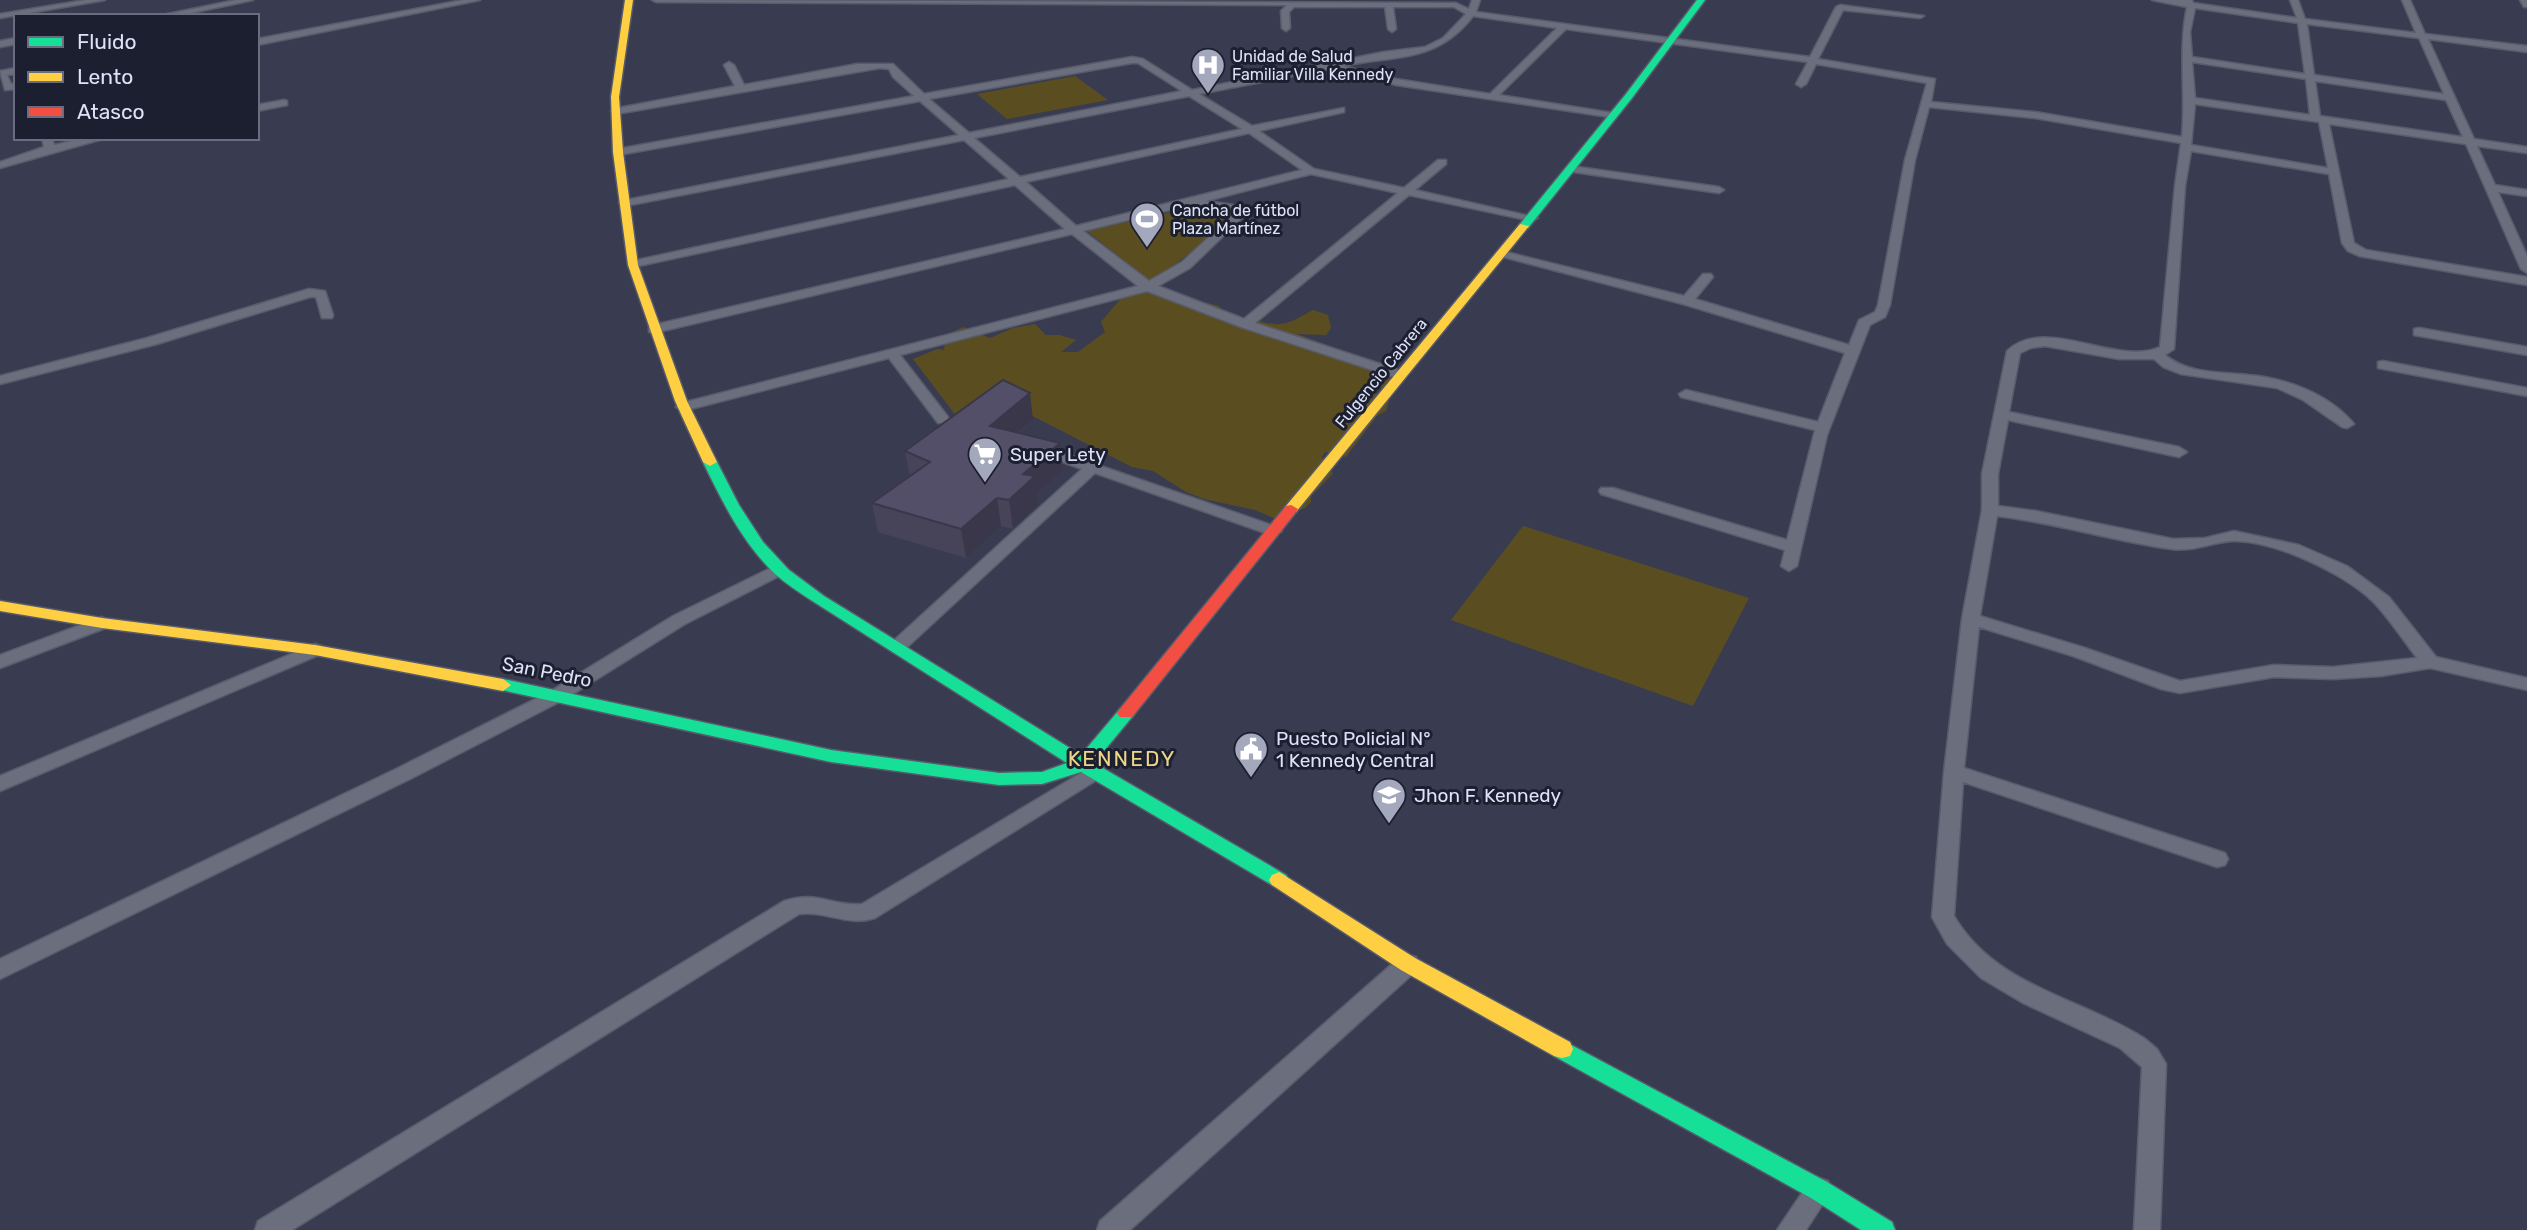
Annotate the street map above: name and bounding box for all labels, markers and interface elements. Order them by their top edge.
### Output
legend [14,14,259,140]
text: Fluido [77,29,137,54]
hospital icon: Unidad de Salud Familiar Villa Kennedy [1189,46,1227,95]
place label: Unidad de Salud Familiar Villa Kennedy [1232,47,1393,84]
text: Lento [77,64,133,89]
text: Atasco [77,99,145,124]
sports icon: Cancha de fútbol Plaza Martínez [1128,200,1166,249]
place label: Cancha de fútbol Plaza Martínez [1172,201,1299,238]
street label: Fulgencio Cabrera [1331,314,1431,432]
supermarket icon: Super Lety [966,435,1004,484]
place label: Super Lety [1010,443,1106,466]
street label: San Pedro [500,652,594,692]
place label: Puesto Policial N° 1 Kennedy Central [1276,727,1434,772]
public building icon: Puesto Policial N° 1 Kennedy Central [1232,730,1270,779]
district label: KENNEDY [1068,746,1176,771]
school or university icon: Jhon F. Kennedy [1370,776,1408,825]
place label: Jhon F. Kennedy [1414,784,1561,807]

